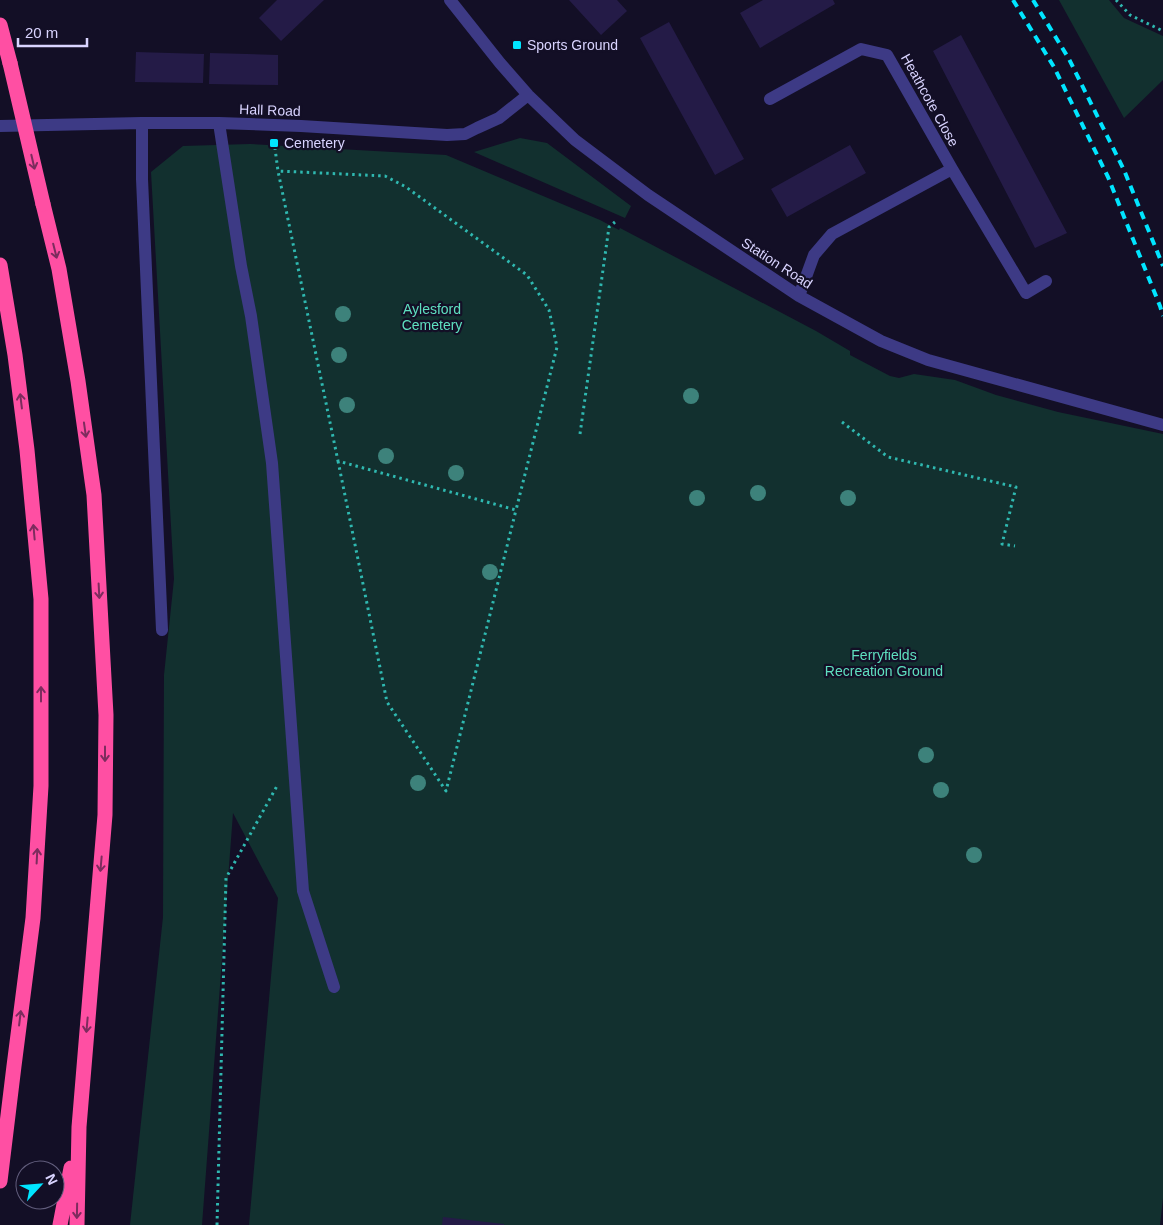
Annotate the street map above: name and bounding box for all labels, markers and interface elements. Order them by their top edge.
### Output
scale bar [18,15,86,47]
text: 20 m [25,24,58,41]
place label: Sports Ground [527,37,618,53]
marker: Sports Ground [511,39,523,51]
street label: Heathcote Close [898,51,962,149]
street label: Hall Road [239,101,301,119]
place label: Cemetery [284,135,345,151]
marker: Cemetery [268,137,280,149]
one-way arrow [29,153,38,169]
street label: Station Road [739,234,815,292]
one-way arrow [51,243,60,259]
park label: Aylesford Cemetery [402,301,462,333]
one-way arrow [15,394,25,410]
one-way arrow [80,421,90,437]
one-way arrow [30,524,39,540]
one-way arrow [95,583,104,599]
park label: Ferryfields Recreation Ground [825,647,943,679]
one-way arrow [36,686,46,702]
one-way arrow [100,745,110,761]
one-way arrow [32,848,41,864]
one-way arrow [96,855,105,871]
one-way arrow [15,1010,25,1026]
one-way arrow [82,1017,92,1033]
north arrow [15,1160,65,1210]
text: N [42,1171,61,1187]
one-way arrow [73,1202,82,1218]

